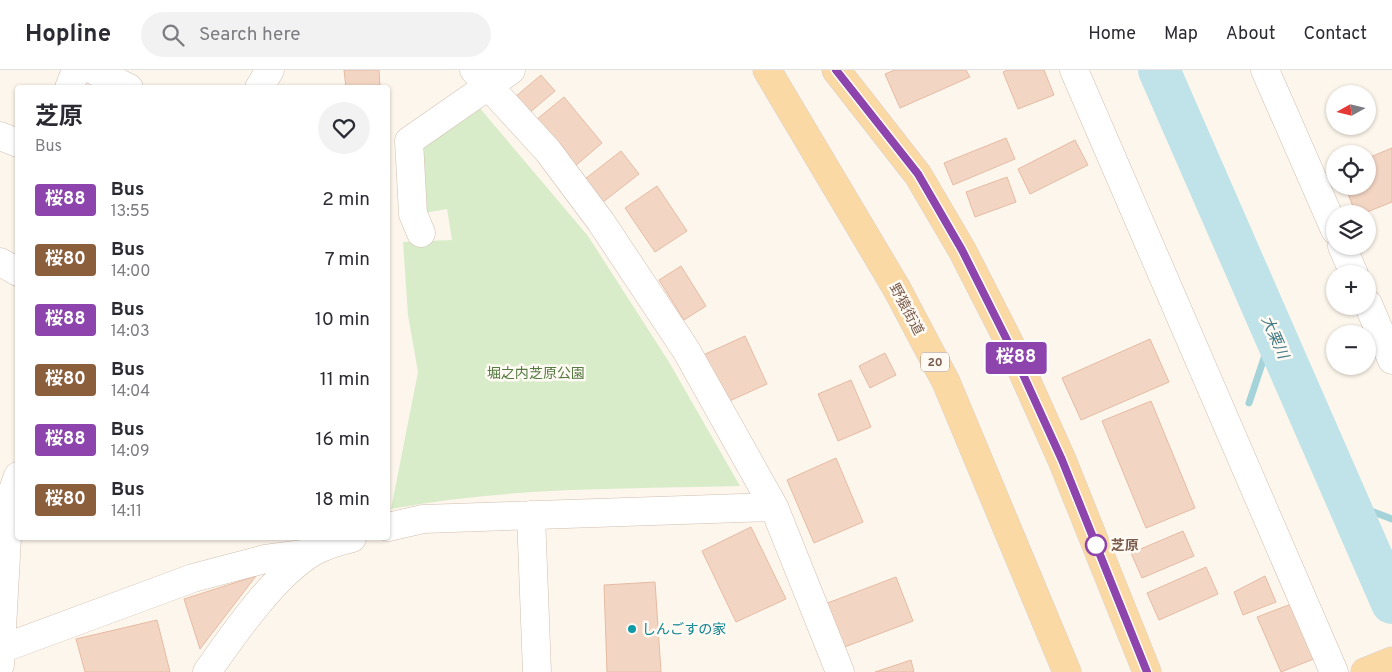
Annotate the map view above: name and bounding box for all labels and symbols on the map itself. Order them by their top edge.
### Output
north arrow [1326,85,1376,135]
street label: 野猿街道 [885,281,926,338]
water label: 大栗川 [1256,313,1292,364]
line badge: 桜88 [987,342,1045,374]
road number: 20 [921,352,949,372]
park label: 堀之内芝原公園 [487,366,585,383]
marker: 芝原 [1085,534,1107,556]
place label: 芝原 [1111,538,1139,555]
place label: しんごすの家 [642,621,726,639]
marker: しんごすの家 [626,623,638,635]

